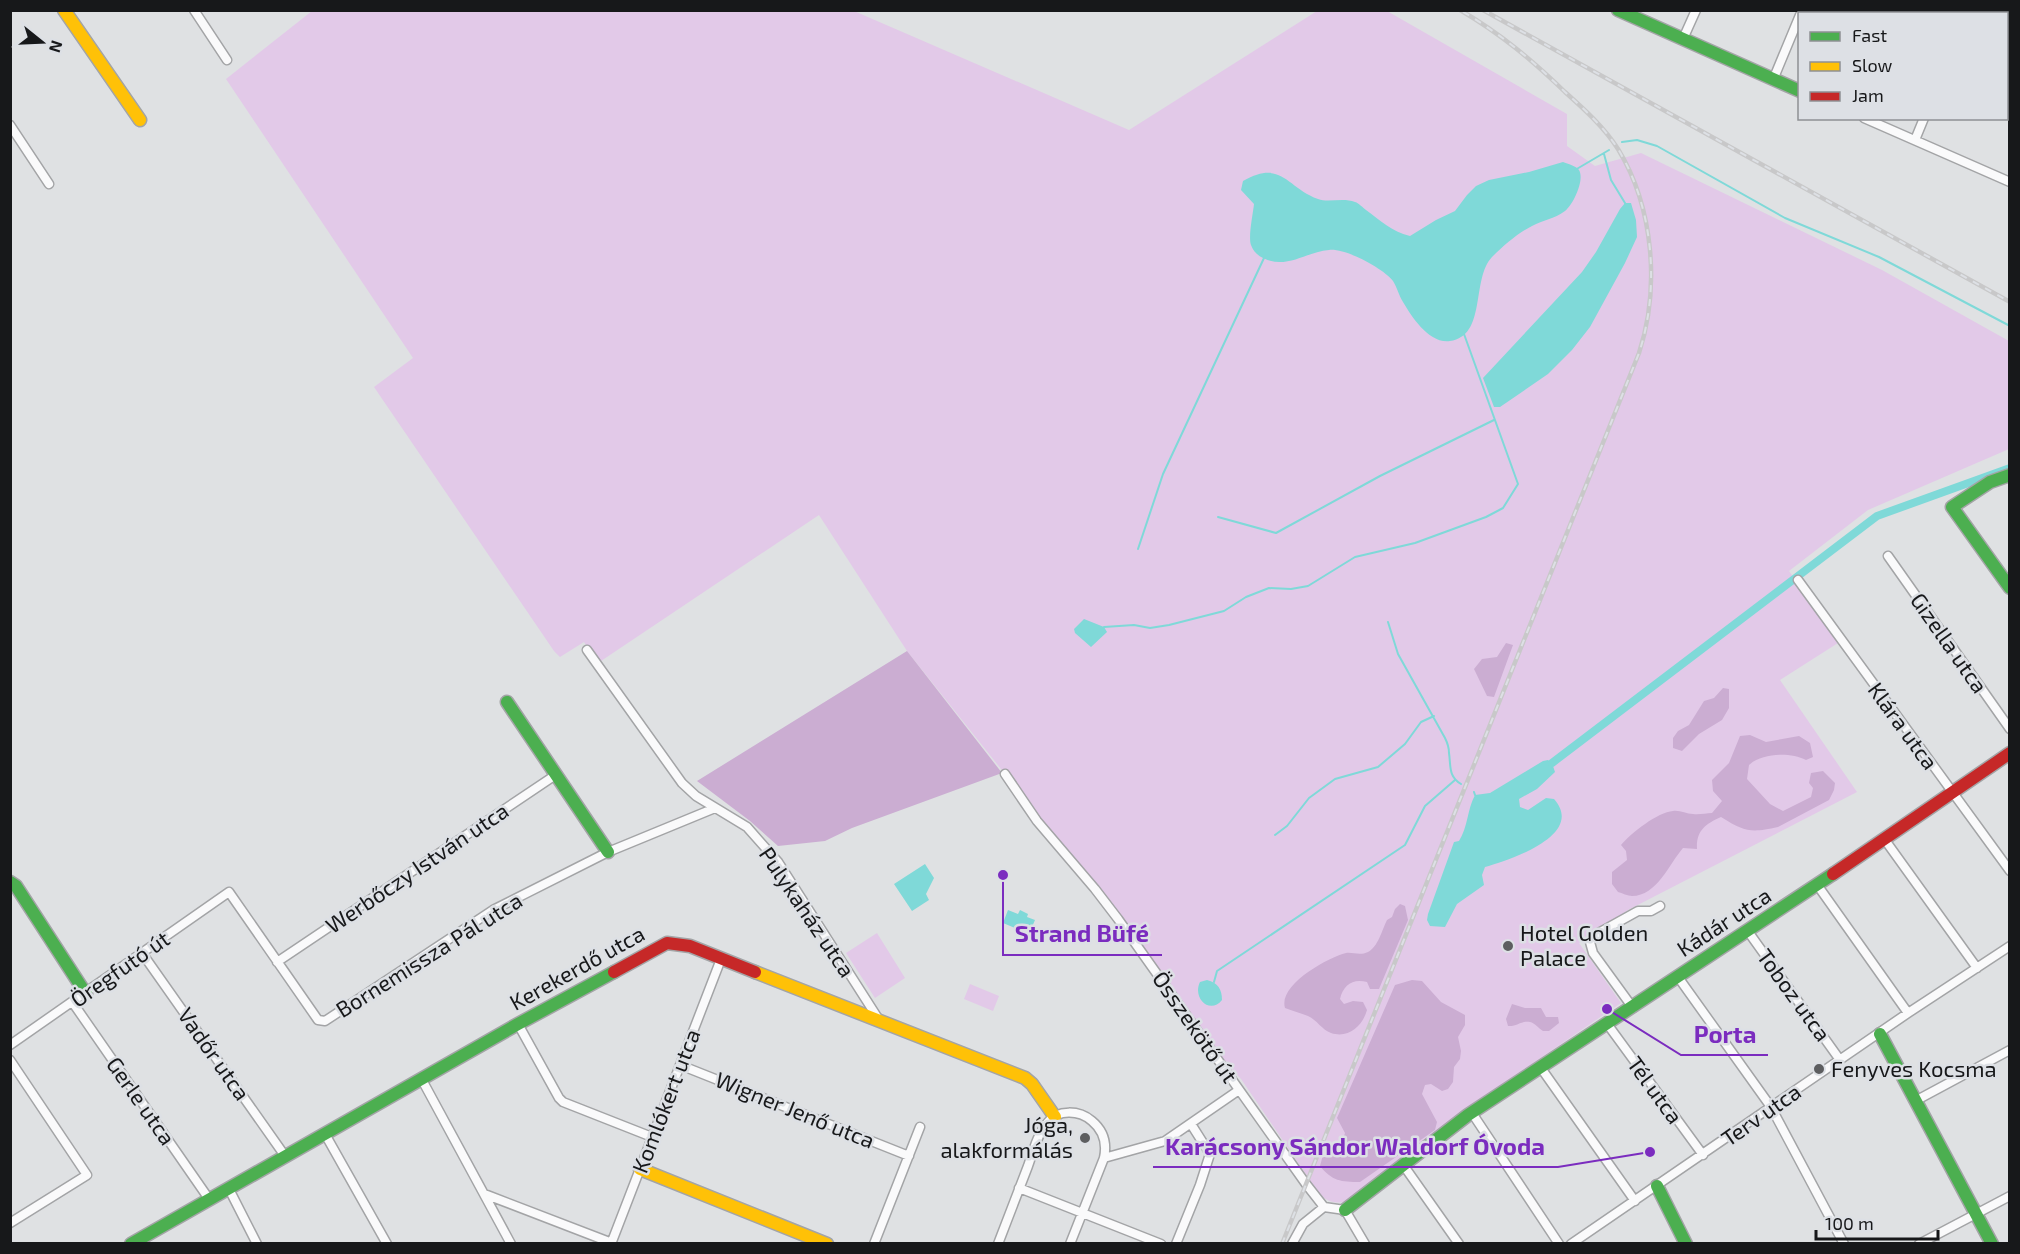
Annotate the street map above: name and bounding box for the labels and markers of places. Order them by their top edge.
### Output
callout: Strand Büfé [1003,913,1162,955]
place label: Hotel Golden Palace [1520,919,1648,970]
marker: Hotel Golden Palace [1501,939,1515,953]
callout: Porta [1681,1013,1768,1055]
place label: Fenyves Kocsma [1831,1055,1997,1081]
marker: Fenyves Kocsma [1812,1062,1826,1076]
place label: Jóga, alakformálás [940,1111,1073,1162]
callout: Karácsony Sándor Waldorf Óvoda [1153,1125,1558,1167]
marker: Jóga, alakformálás [1078,1131,1092,1145]

